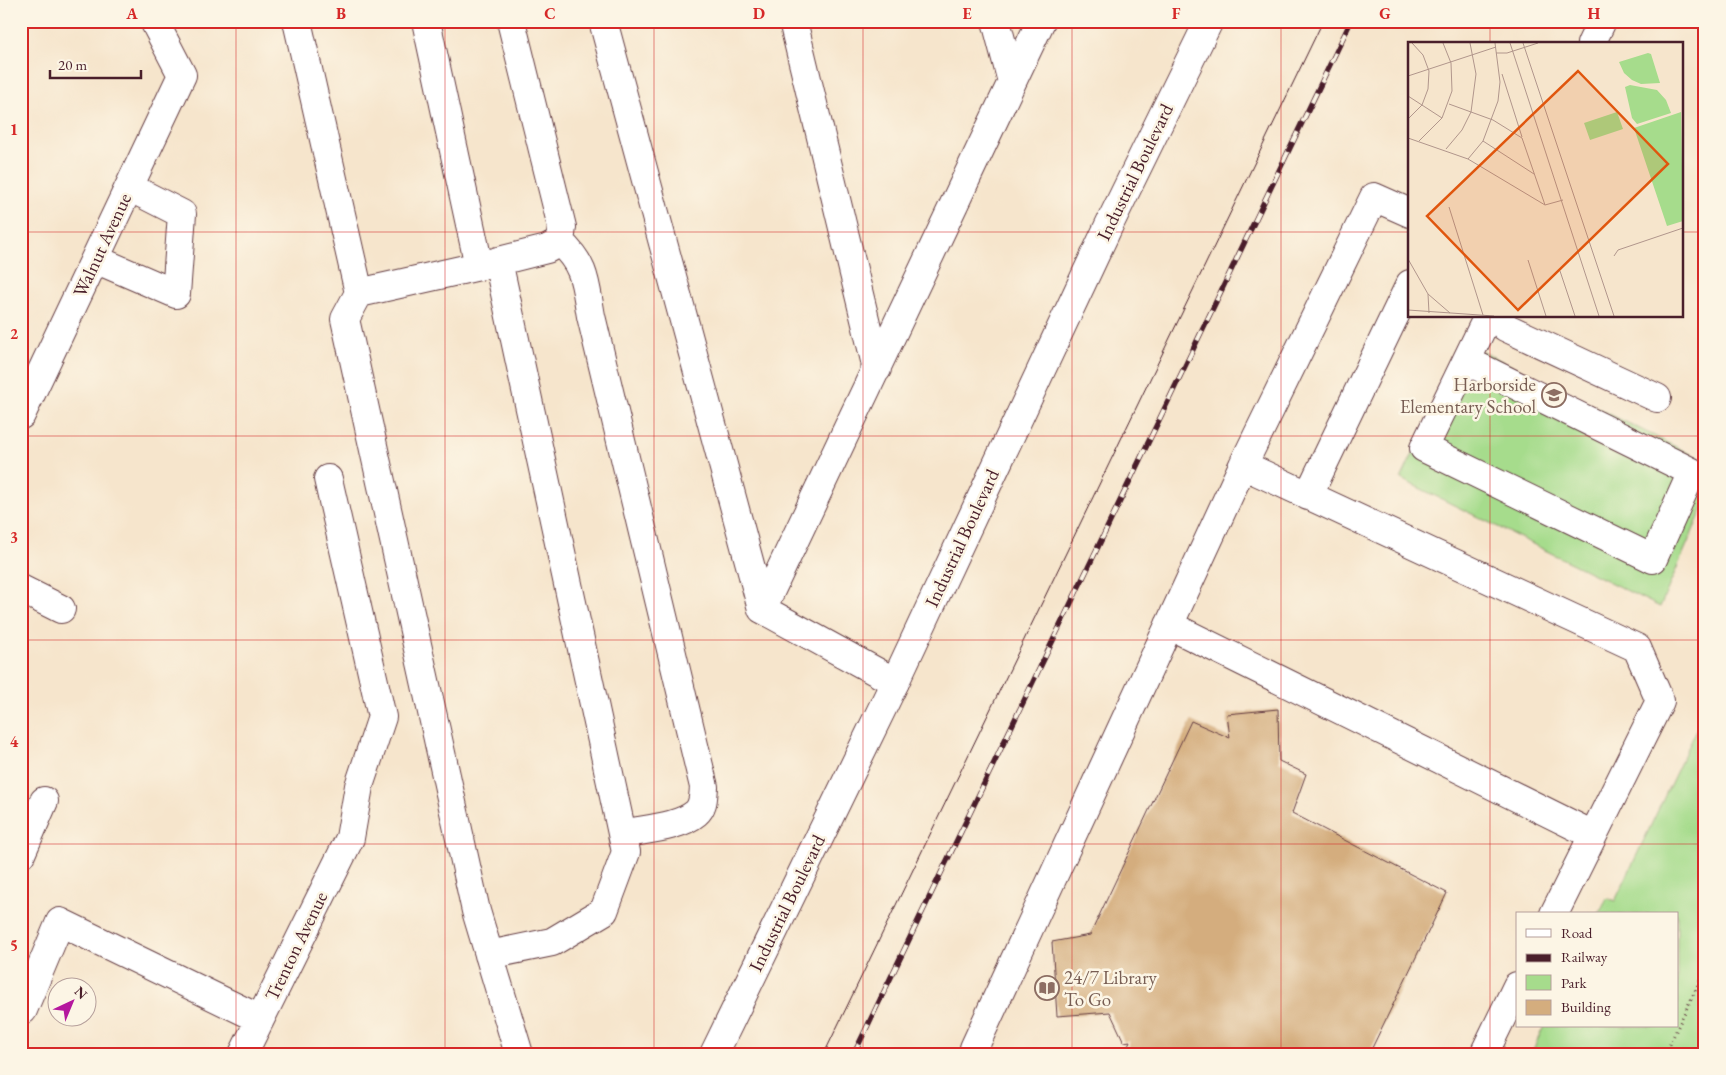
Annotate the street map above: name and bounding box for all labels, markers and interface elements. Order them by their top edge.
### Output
text: A [125,3,138,24]
text: B [336,3,346,24]
text: C [544,3,556,24]
text: D [753,3,765,24]
text: E [962,3,972,24]
text: F [1172,3,1181,24]
text: G [1379,3,1391,24]
text: H [1588,3,1601,24]
inset map [1408,42,1684,318]
scale bar [50,48,141,80]
text: 20 m [58,55,87,74]
street label: Industrial Boulevard [1091,99,1179,245]
text: 1 [10,119,18,140]
street label: Walnut Avenue [67,189,137,301]
text: 2 [10,323,19,344]
place label: Harborside Elementary School [1400,372,1536,419]
school or university icon: Harborside Elementary School [1541,382,1567,408]
street label: Industrial Boulevard [919,465,1005,611]
text: 3 [10,527,18,548]
text: 4 [10,731,19,752]
street label: Industrial Boulevard [743,830,831,976]
street label: Trenton Avenue [259,887,333,1005]
legend [1516,912,1678,1028]
text: Road [1561,923,1593,942]
text: 5 [10,935,18,956]
text: Railway [1561,947,1608,966]
place label: 24/7 Library To Go [1064,965,1158,1012]
text: Park [1561,973,1588,992]
library icon: 24/7 Library To Go [1034,975,1060,1001]
north arrow [48,978,98,1028]
text: N [71,982,92,1004]
text: Building [1561,997,1611,1016]

